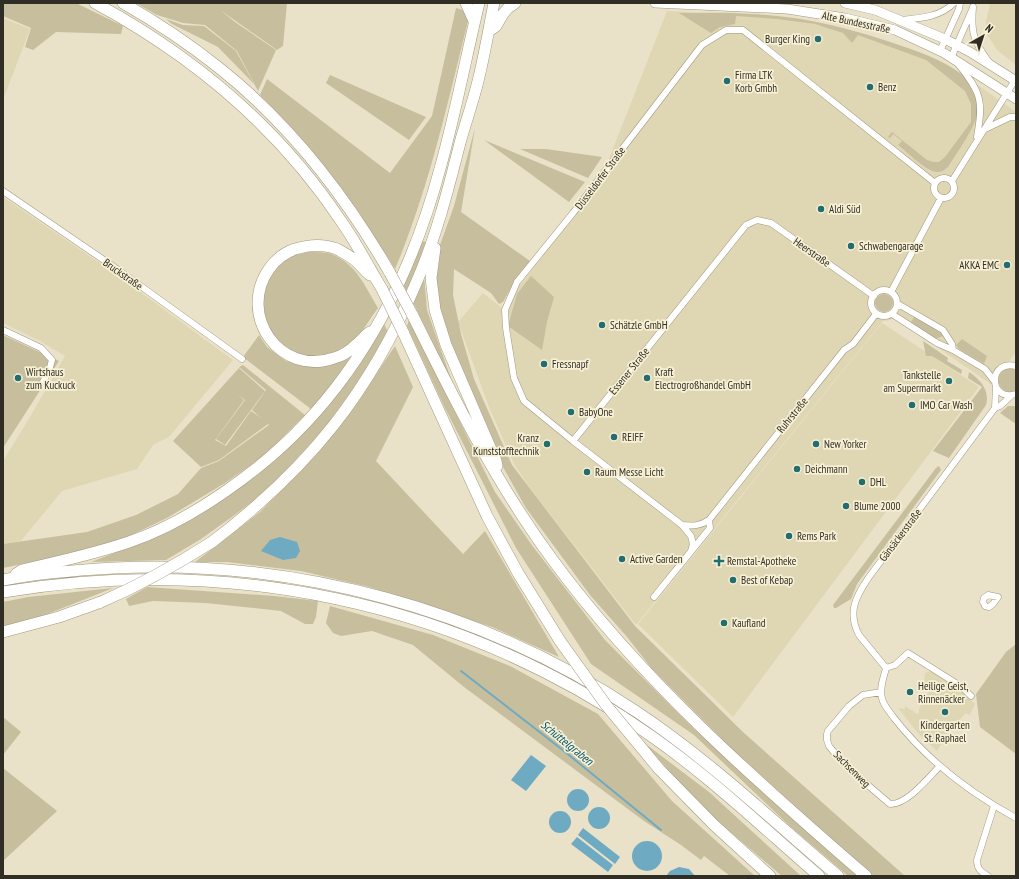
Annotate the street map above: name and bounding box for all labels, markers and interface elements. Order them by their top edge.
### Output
street label: Alte Bundesstraße [821,8,892,36]
north arrow [963,16,1003,56]
text: N [983,21,996,36]
place label: Burger King [765,32,810,46]
marker: Burger King [813,34,823,44]
place label: Firma LTK Korb Gmbh [735,68,777,95]
marker: Firma LTK Korb Gmbh [722,76,732,86]
place label: Benz [878,80,897,94]
marker: Benz [865,82,875,92]
street label: Düsseldorfer Straße [572,143,629,212]
place label: Aldi Süd [829,202,861,216]
marker: Aldi Süd [816,204,826,214]
street label: Heerstraße [791,234,834,270]
place label: Schwabengarage [859,239,924,253]
marker: Schwabengarage [846,241,856,251]
street label: Bruckstraße [100,255,146,293]
place label: AKKA EMC [959,258,999,272]
marker: AKKA EMC [1002,260,1012,270]
place label: Schätzle GmbH [610,318,668,332]
marker: Schätzle GmbH [597,320,607,330]
street label: Essener Straße [606,344,652,397]
place label: Fressnapf [552,357,589,371]
marker: Fressnapf [539,359,549,369]
place label: Wirtshaus zum Kuckuck [26,365,76,392]
place label: Kraft Electrogroßhandel GmbH [655,365,751,392]
place label: Tankstelle am Supermarkt [883,368,941,395]
marker: Wirtshaus zum Kuckuck [13,373,23,383]
marker: Kraft Electrogroßhandel GmbH [642,373,652,383]
marker: Tankstelle am Supermarkt [944,376,954,386]
street label: Ruhrstraße [773,394,811,436]
place label: IMO Car Wash [920,398,973,412]
marker: IMO Car Wash [907,400,917,410]
place label: BabyOne [579,405,613,419]
marker: BabyOne [566,407,576,417]
place label: REIFF [622,430,644,444]
place label: Kranz Kunststofftechnik [473,431,540,458]
marker: REIFF [609,432,619,442]
place label: New Yorker [824,437,866,451]
marker: Kranz Kunststofftechnik [542,439,552,449]
marker: New Yorker [811,439,821,449]
place label: Deichmann [805,462,848,476]
marker: Deichmann [792,464,802,474]
place label: Raum Messe Licht [595,465,664,479]
marker: Raum Messe Licht [582,467,592,477]
place label: DHL [870,475,887,489]
marker: DHL [857,477,867,487]
place label: Blume 2000 [854,499,900,513]
marker: Blume 2000 [841,501,851,511]
street label: Gänsäckerstraße [876,505,925,564]
place label: Rems Park [797,529,837,543]
marker: Rems Park [784,531,794,541]
place label: Active Garden [630,552,683,566]
marker: Active Garden [617,554,627,564]
place label: Remstal-Apotheke [727,554,797,568]
marker: Remstal-Apotheke [714,556,724,566]
place label: Best of Kebap [741,573,793,587]
marker: Best of Kebap [728,575,738,585]
place label: Kaufland [732,616,766,630]
marker: Kaufland [719,618,729,628]
place label: Heilige Geist, Rinnenäcker [918,679,969,706]
marker: Heilige Geist, Rinnenäcker [905,687,915,697]
marker: Kindergarten St. Raphael [940,707,950,717]
water label: Schüttelgraben [538,717,597,769]
place label: Kindergarten St. Raphael [920,718,970,745]
street label: Sachsenweg [831,748,874,791]

